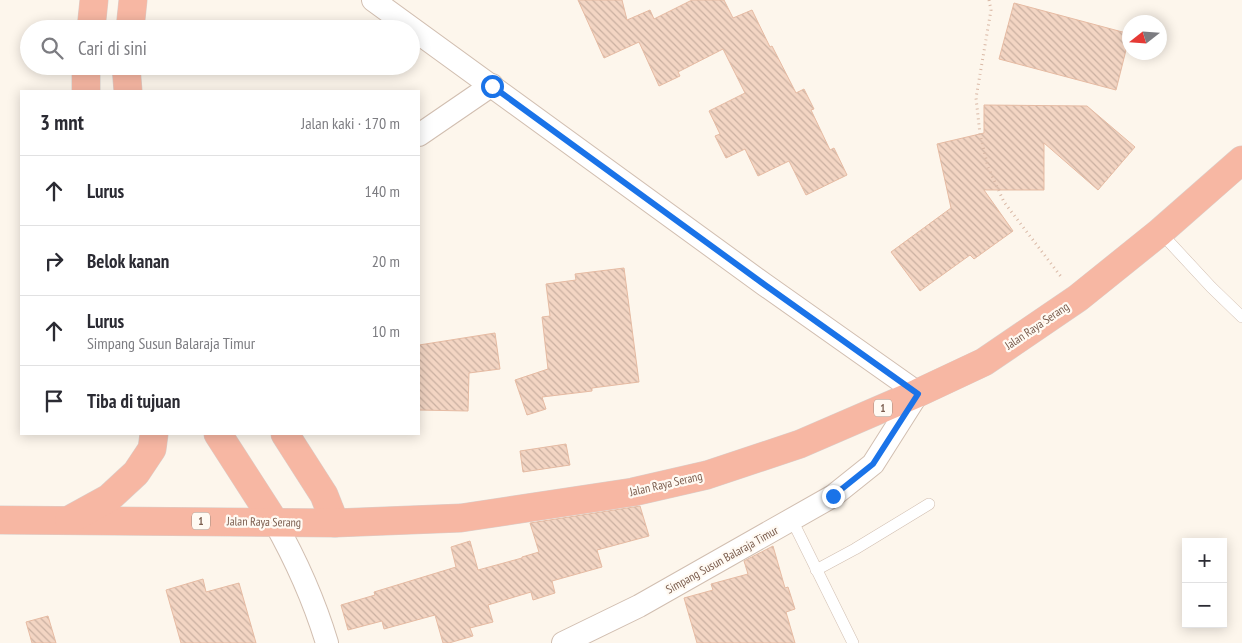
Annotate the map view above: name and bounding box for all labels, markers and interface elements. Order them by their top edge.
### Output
north arrow [1122,15,1167,60]
search box [20,20,420,75]
icon: search [38,34,66,62]
text: Cari di sini [78,36,147,60]
route start [481,75,504,98]
text: 3 mnt [40,109,84,136]
text: Jalan kaki · 170 m [301,113,400,133]
icon: ahead [40,177,68,205]
text: Lurus [87,179,124,203]
text: 140 m [365,181,400,201]
icon: right [40,247,68,275]
text: Belok kanan [87,249,169,273]
text: 20 m [372,251,400,271]
street label: Jalan Raya Serang [1001,299,1072,353]
text: Lurus [87,309,124,333]
icon: ahead [40,317,68,345]
text: 10 m [372,321,400,341]
text: Simpang Susun Balaraja Timur [87,333,255,353]
icon: arrive [40,387,68,415]
text: Tiba di tujuan [87,389,180,413]
road number: 1 [874,399,892,416]
street label: Jalan Raya Serang [627,468,704,499]
route end [822,485,845,508]
road number: 1 [192,512,210,530]
street label: Jalan Raya Serang [226,513,301,530]
street label: Simpang Susun Balaraja Timur [663,522,781,597]
map controls [1182,538,1227,628]
button: + [1182,538,1227,583]
button: − [1182,583,1227,628]

